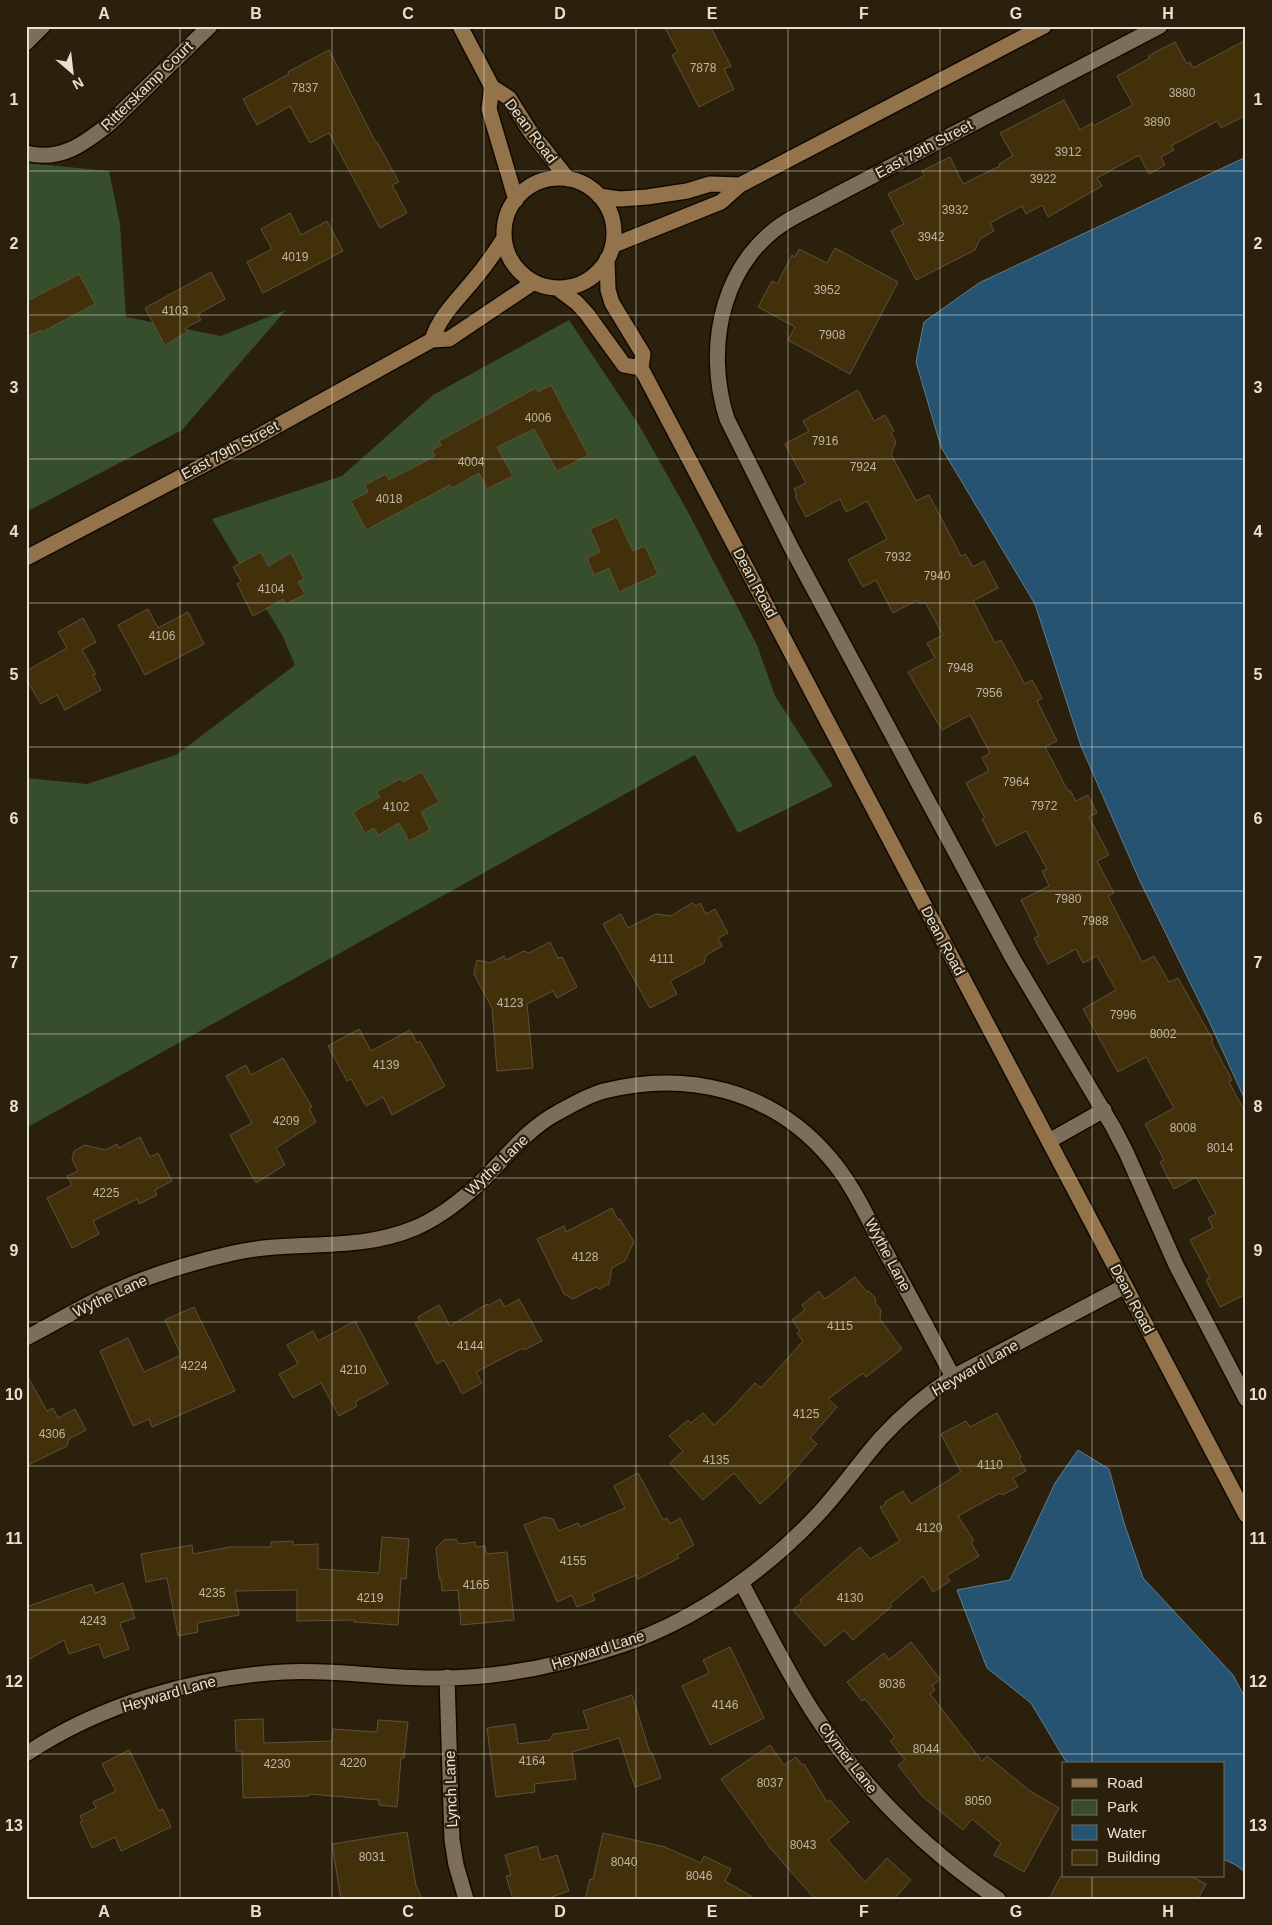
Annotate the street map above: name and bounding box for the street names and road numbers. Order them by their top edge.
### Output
street label: Ritterskamp Court [97,37,197,134]
street label: Dean Road [502,95,561,166]
street label: East 79th Street [872,115,976,181]
street label: East 79th Street [178,416,282,482]
street label: Dean Road [730,545,781,620]
street label: Dean Road [918,903,969,978]
street label: Wythe Lane [462,1131,531,1199]
street label: Wythe Lane [862,1215,915,1294]
street label: Dean Road [1107,1261,1158,1336]
street label: Wythe Lane [70,1271,150,1320]
street label: Heyward Lane [929,1336,1021,1399]
street label: Heyward Lane [549,1626,646,1673]
street label: Heyward Lane [120,1672,218,1715]
street label: Clymer Lane [816,1719,881,1796]
street label: Lynch Lane [441,1750,460,1828]

